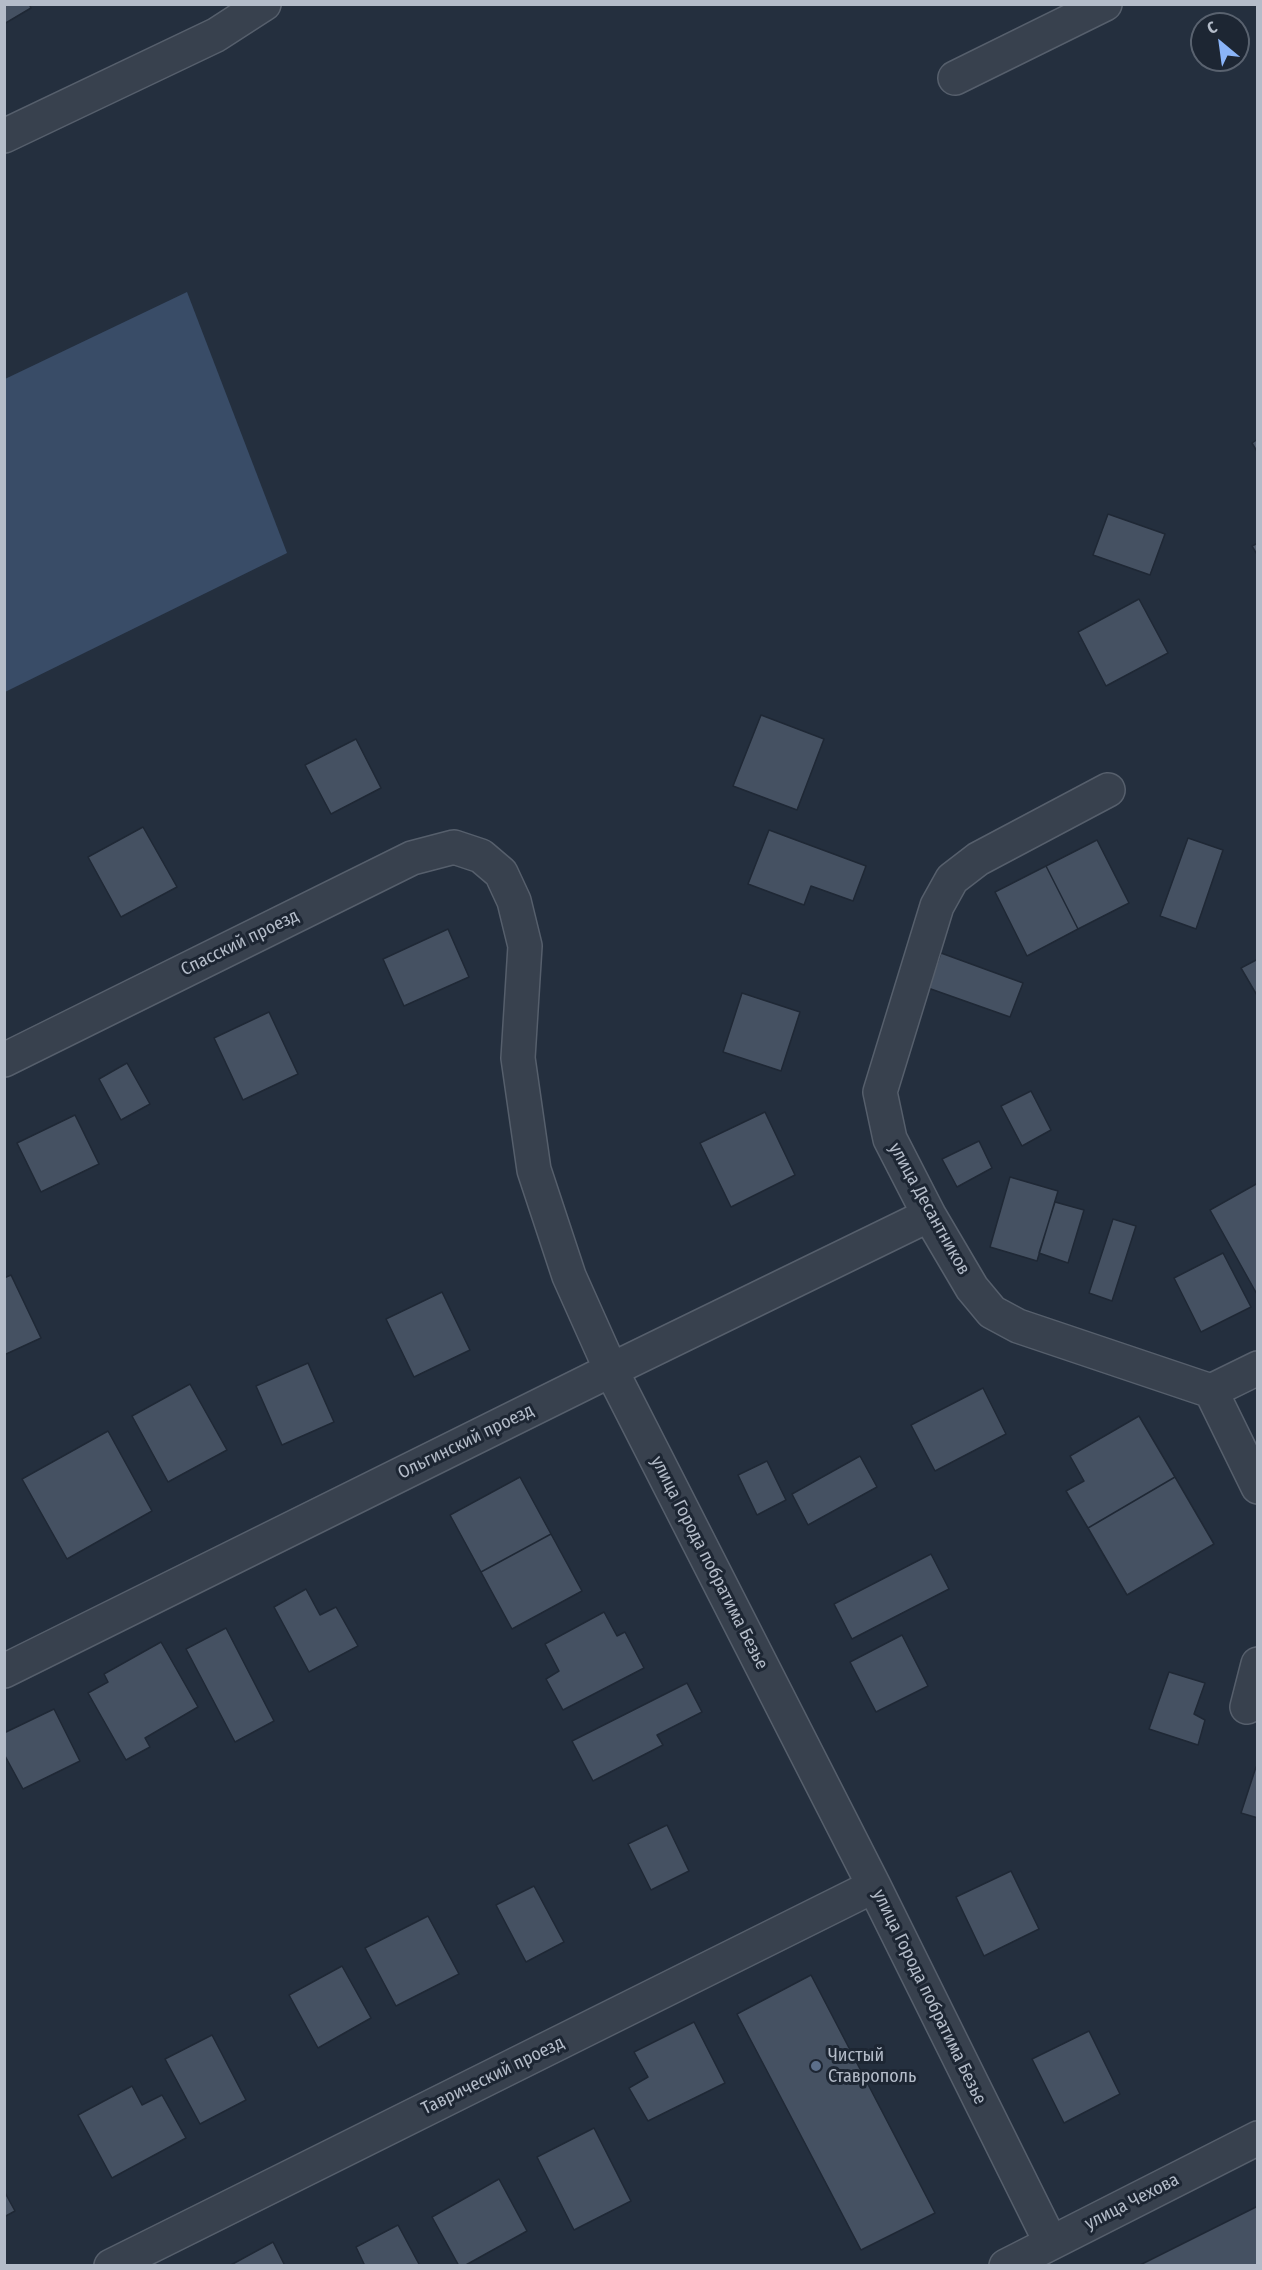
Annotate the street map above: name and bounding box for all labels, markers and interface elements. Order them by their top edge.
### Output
north arrow [1190,12,1250,72]
text: С [1204,17,1220,38]
street label: Спасский проезд [178,905,302,981]
street label: улица Десантников [884,1139,974,1279]
street label: Ольгинский проезд [394,1400,538,1484]
street label: улица Города побратима Безье [646,1453,772,1673]
street label: улица Города побратима Безье [867,1886,991,2108]
street label: Таврический проезд [418,2032,568,2120]
place label: Чистый Ставрополь [828,2045,916,2088]
marker: Чистый Ставрополь [809,2059,823,2073]
street label: улица Чехова [1081,2169,1183,2235]

